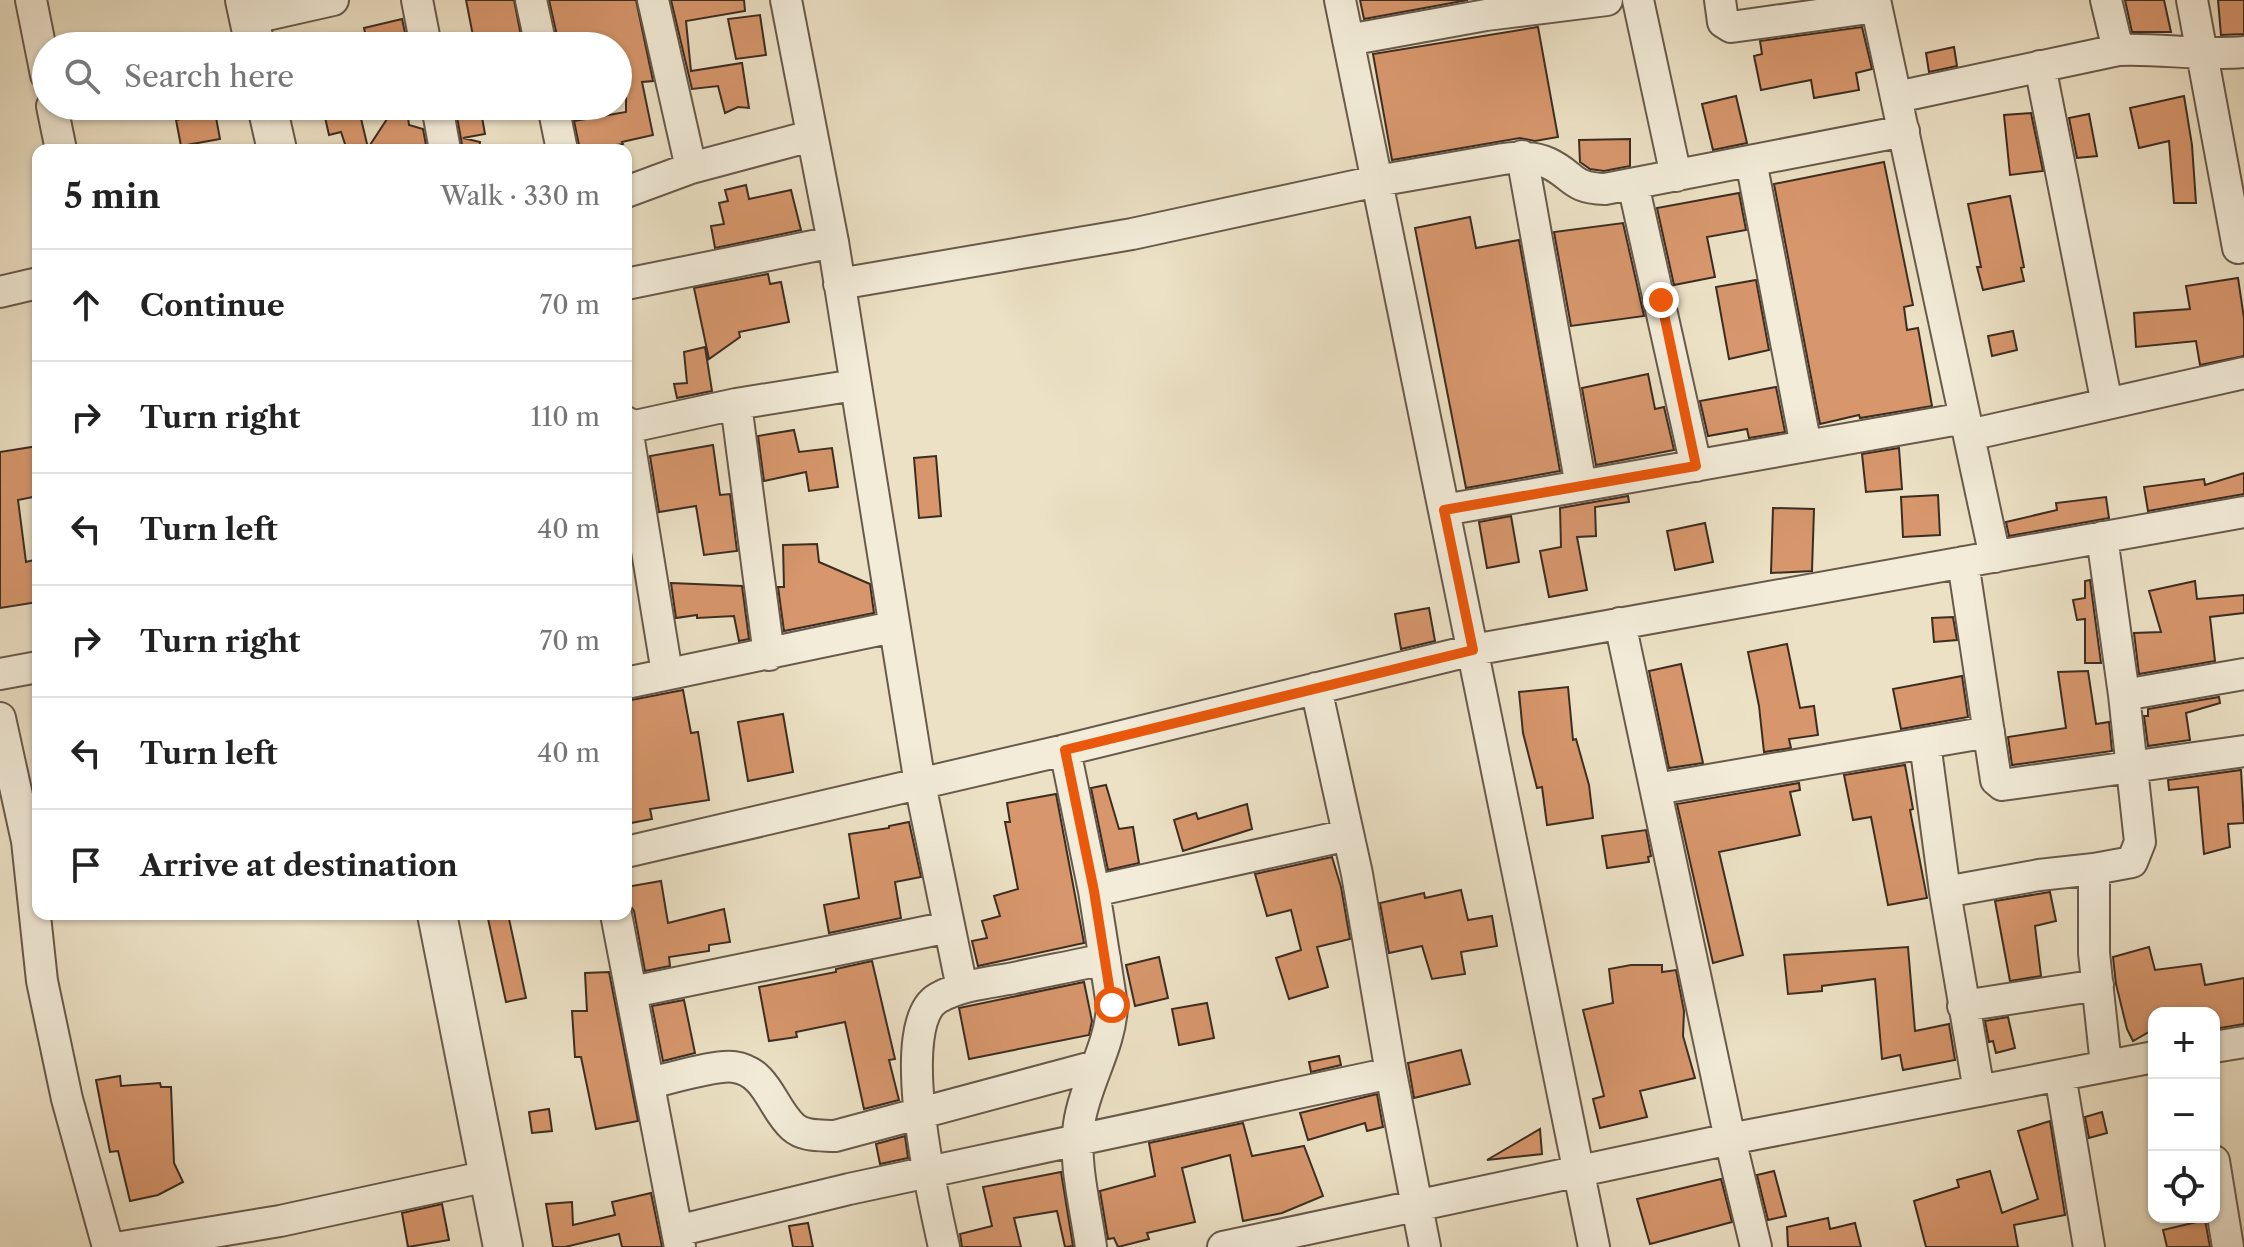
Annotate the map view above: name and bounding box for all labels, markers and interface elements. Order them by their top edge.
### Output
search box [32,32,632,120]
icon: search [60,54,104,98]
text: Search here [124,58,294,95]
text: 5 min [64,175,161,217]
text: Walk · 330 m [441,180,600,212]
route end [1643,282,1679,318]
icon: ahead [64,283,108,327]
text: Continue [140,287,285,324]
text: 70 m [540,289,600,321]
icon: right [64,395,108,439]
text: Turn right [140,399,300,436]
text: 110 m [531,401,600,433]
icon: left [64,507,108,551]
text: Turn left [140,511,277,548]
text: 40 m [537,513,600,545]
icon: right [64,619,108,663]
text: Turn right [140,623,300,660]
text: 70 m [540,625,600,657]
icon: left [64,731,108,775]
text: Turn left [140,735,277,772]
text: 40 m [537,737,600,769]
icon: arrive [64,843,108,887]
text: Arrive at destination [140,847,458,884]
route start [1094,987,1130,1023]
map controls [2148,1007,2220,1223]
button: + [2148,1007,2220,1079]
button: − [2148,1079,2220,1151]
button: locate [2148,1151,2220,1223]

